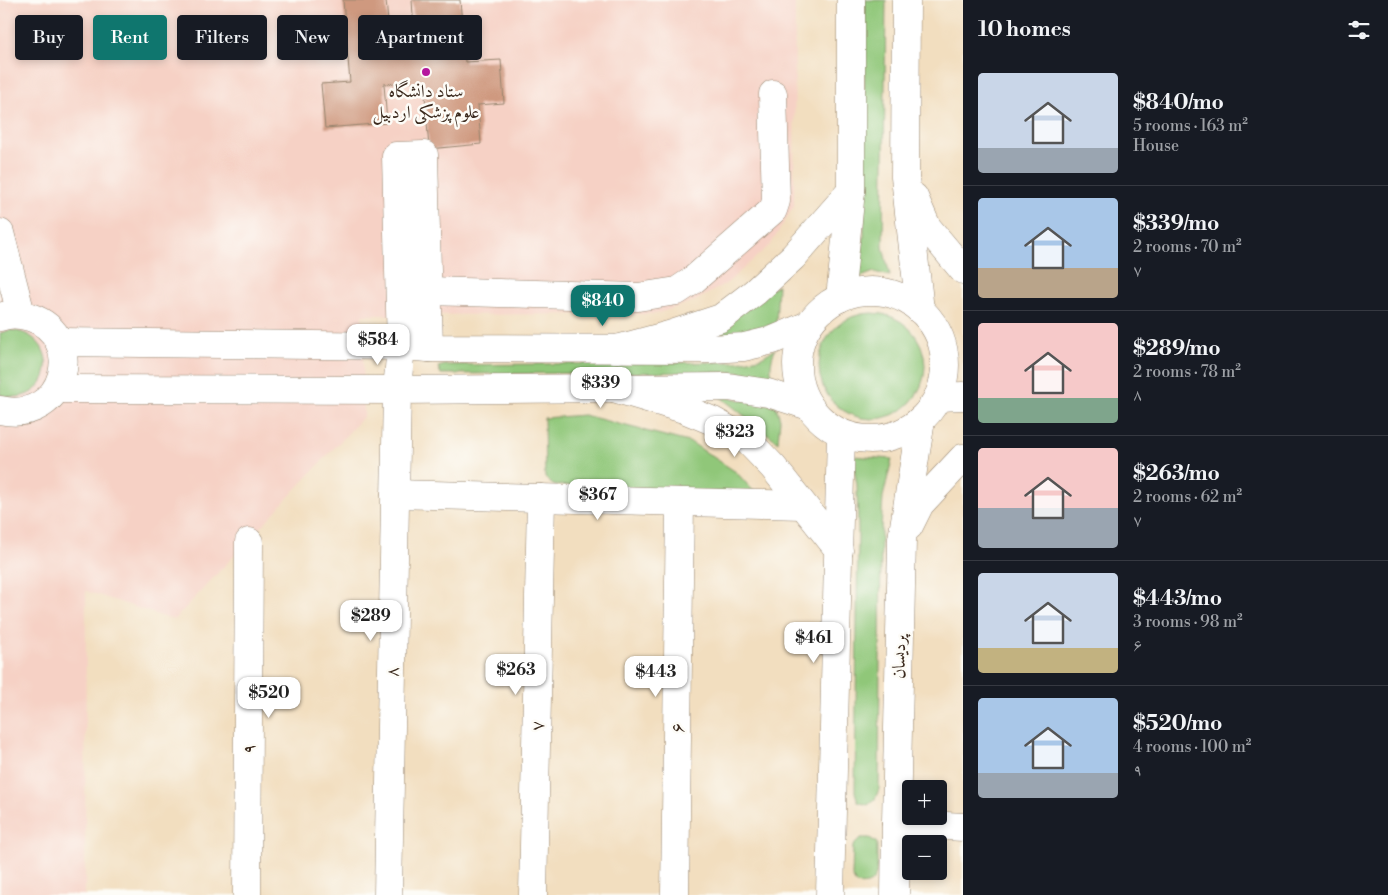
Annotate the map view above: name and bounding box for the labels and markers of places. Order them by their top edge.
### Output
marker: ستاد دانشگاه علوم پزشکی اردبیل [420,66,432,78]
place label: ستاد دانشگاه علوم پزشکی اردبیل [372,79,480,128]
pin: $840 [573,284,633,327]
pin: $584 [348,324,408,366]
pin: $339 [571,366,631,409]
pin: $323 [705,416,765,458]
pin: $367 [568,478,628,521]
pin: $289 [341,600,401,642]
pin: $461 [784,622,844,664]
pin: $263 [486,654,546,696]
pin: $443 [626,656,686,698]
pin: $520 [239,676,299,719]

